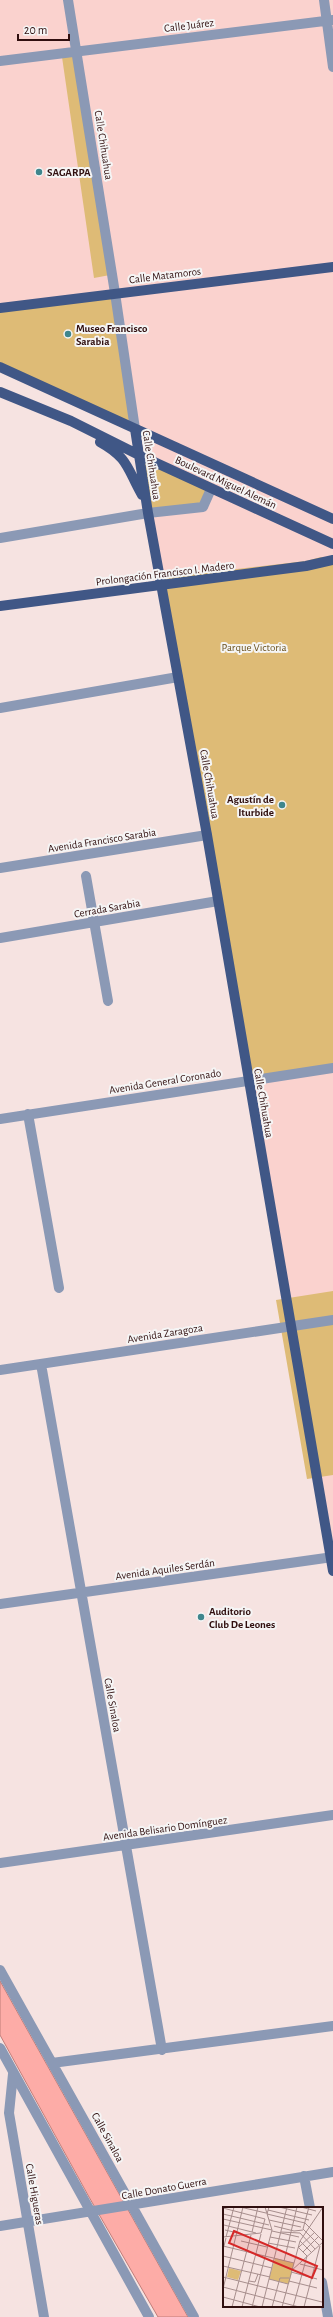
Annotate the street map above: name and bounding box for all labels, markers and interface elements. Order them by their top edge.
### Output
scale bar [18,16,69,42]
street label: Calle Juárez [163,17,215,34]
text: 20 m [24,24,47,36]
street label: Calle Chihuahua [93,110,114,181]
marker: SAGARPA [34,167,44,177]
place label: SAGARPA [47,167,91,178]
street label: Calle Matamoros [128,266,202,285]
place label: Museo Francisco Sarabia [76,323,148,347]
marker: Museo Francisco Sarabia [63,329,73,339]
street label: Calle Chihuahua [141,430,162,501]
street label: Boulevard Miguel Alemán [173,454,278,511]
street label: Prolongación Francisco I. Madero [95,560,235,587]
park label: Parque Victoria [221,642,287,653]
street label: Calle Chihuahua [198,749,221,820]
place label: Agustín de Iturbide [227,794,274,818]
marker: Agustín de Iturbide [277,800,287,810]
street label: Avenida Francisco Sarabia [47,827,157,854]
street label: Cerrada Sarabia [73,897,141,920]
street label: Avenida General Coronado [108,1067,222,1096]
street label: Calle Chihuahua [252,1068,275,1139]
street label: Avenida Zaragoza [127,1322,204,1345]
street label: Avenida Aquiles Serdán [115,1557,216,1582]
place label: Auditorio Club De Leones [209,1606,275,1630]
marker: Auditorio Club De Leones [196,1612,206,1622]
street label: Calle Sinaloa [102,1677,123,1733]
street label: Avenida Belisario Domínguez [102,1814,228,1843]
street label: Calle Sinaloa [89,2111,126,2164]
street label: Calle Higueras [24,2163,45,2226]
street label: Calle Donato Guerra [121,2176,207,2201]
inset map [223,2207,323,2307]

